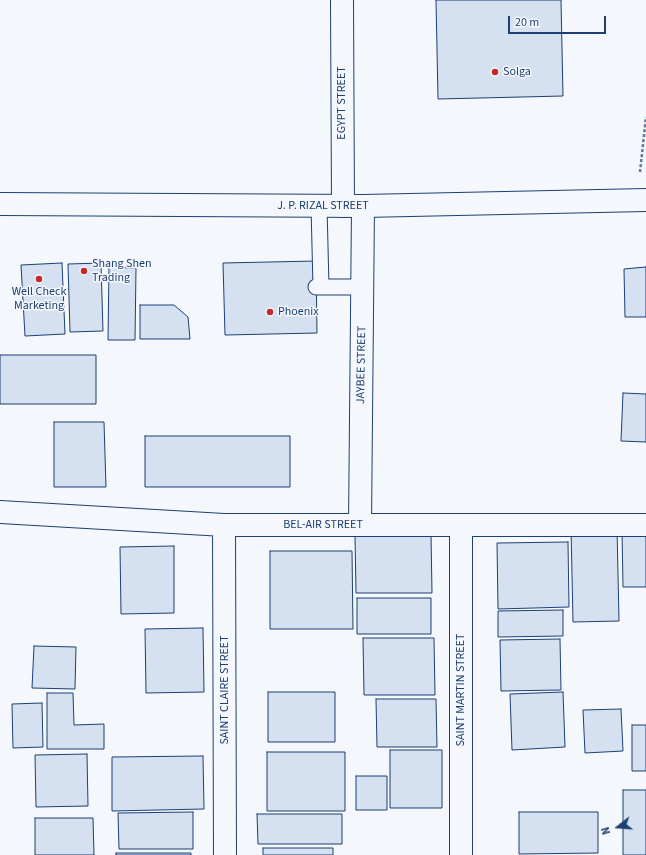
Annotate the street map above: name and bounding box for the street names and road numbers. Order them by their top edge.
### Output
street label: EGYPT STREET [335,66,349,140]
street label: J. P. RIZAL STREET [277,199,369,213]
street label: JAYBEE STREET [354,326,370,404]
street label: BEL-AIR STREET [283,518,363,532]
street label: SAINT MARTIN STREET [454,634,468,746]
street label: SAINT CLAIRE STREET [218,635,232,745]

